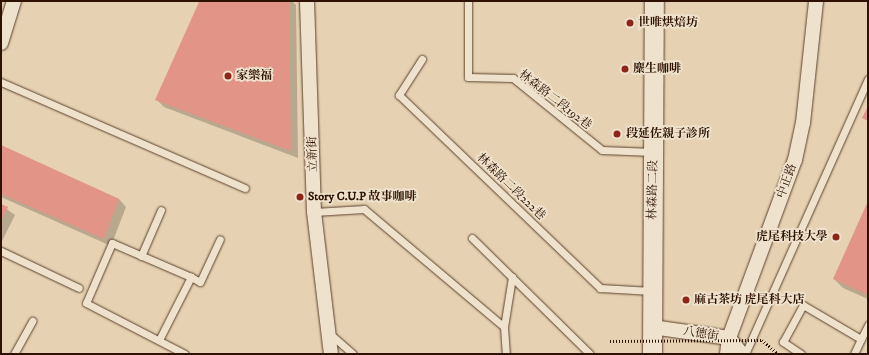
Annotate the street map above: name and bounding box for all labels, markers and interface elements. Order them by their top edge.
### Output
place label: 世唯烘焙坊 [638,16,698,30]
marker: 世唯烘焙坊 [625,18,635,28]
place label: 麋生咖啡 [633,62,681,76]
marker: 麋生咖啡 [620,64,630,74]
street label: 林森路二段192巷 [516,67,594,133]
place label: 家樂福 [236,69,272,83]
marker: 家樂福 [223,71,233,81]
place label: 段延佐親子診所 [626,127,710,141]
marker: 段延佐親子診所 [611,128,623,140]
street label: 立新街 [305,136,321,172]
street label: 林森路二段222巷 [474,151,548,223]
street label: 林森路二段 [645,160,661,220]
street label: 中正路 [774,162,800,200]
place label: Story C.U.P 故事咖啡 [308,190,416,204]
marker: Story C.U.P 故事咖啡 [295,192,305,202]
place label: 虎尾科技大學 [756,230,828,244]
marker: 虎尾科技大學 [831,232,841,242]
place label: 麻古茶坊 虎尾科大店 [694,293,805,307]
marker: 麻古茶坊 虎尾科大店 [681,295,691,305]
street label: 八德街 [682,324,720,344]

